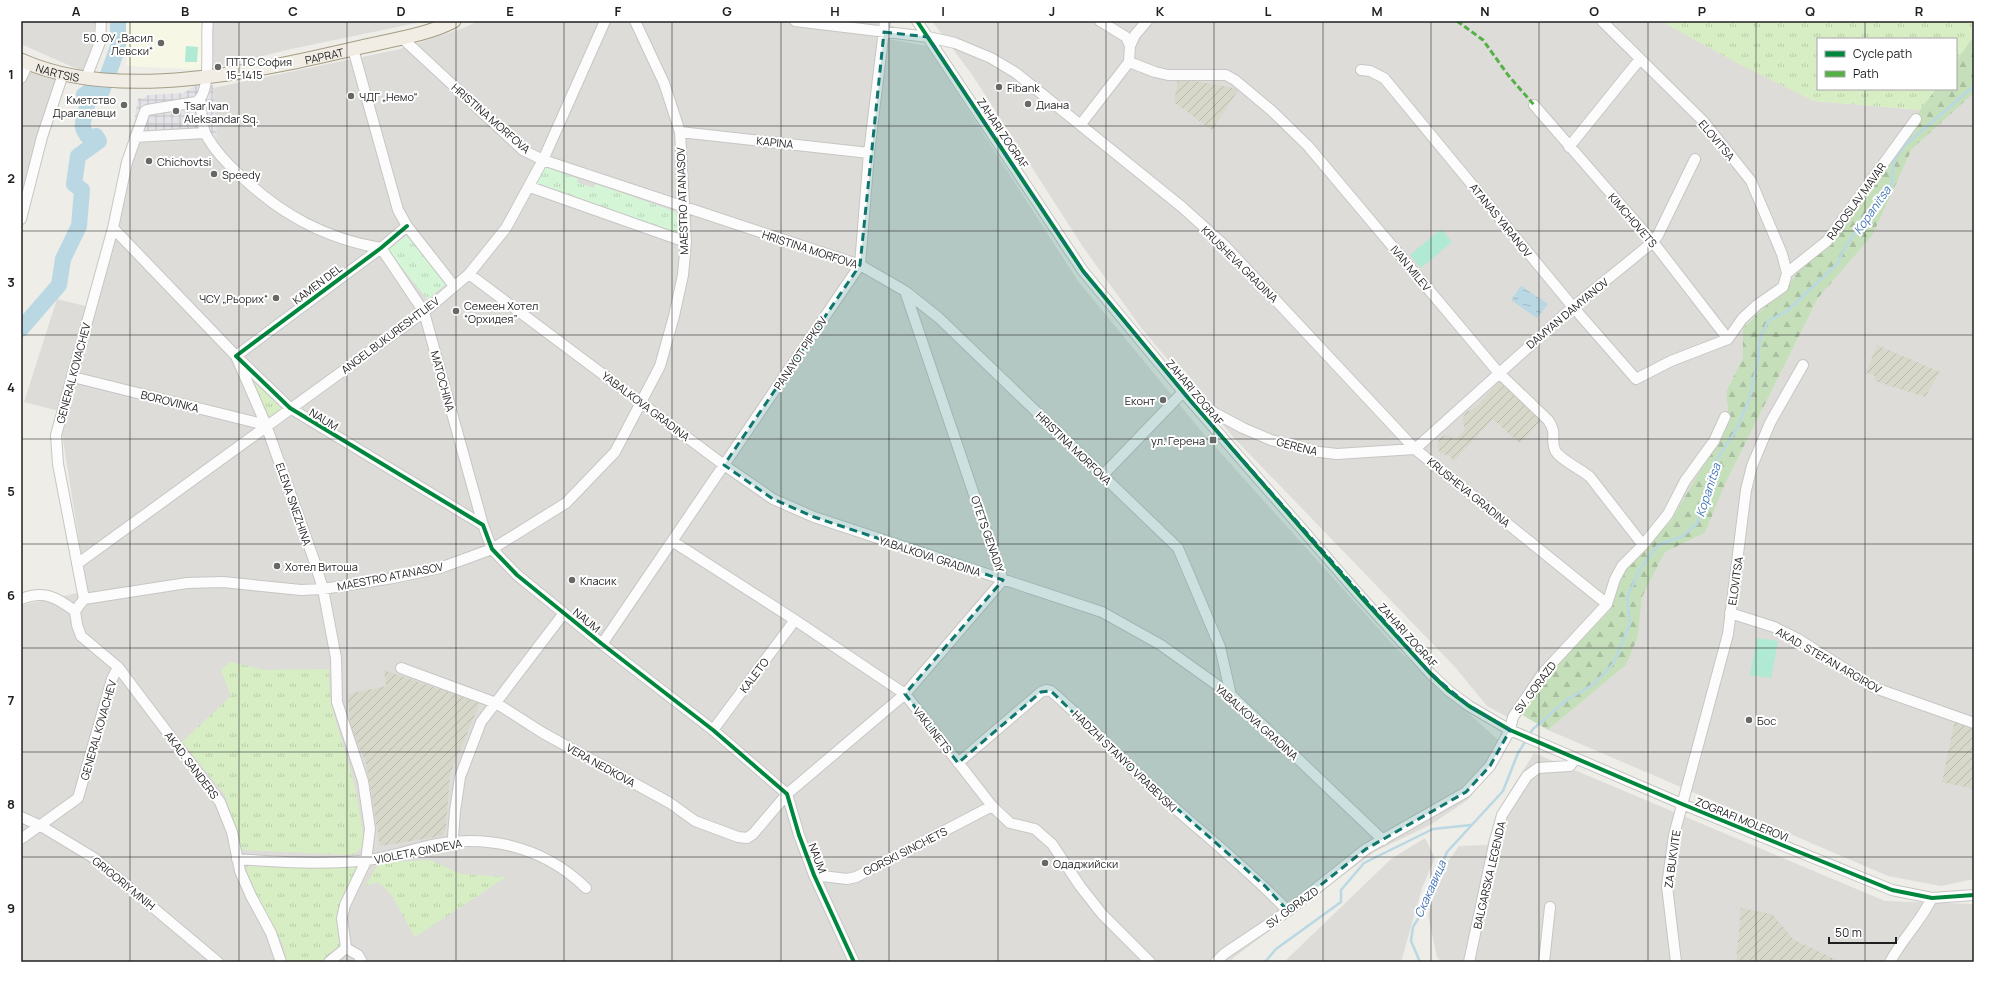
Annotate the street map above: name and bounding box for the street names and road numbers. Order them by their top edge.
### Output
street label: PAPRAT [303,44,345,67]
street label: NARTSIS [34,59,81,85]
street label: HRISTINA MORFOVA [448,80,534,156]
street label: ZAHARI ZOGRAF [974,95,1032,171]
street label: ELOVITSA [1696,116,1738,164]
street label: KAPINA [756,133,794,151]
street label: MAESTRO ATANASOV [673,147,691,255]
street label: RADOSLAV MAVAR [1823,159,1889,243]
street label: ATANAS YARANOV [1467,180,1536,260]
street label: KIMCHOVETS [1605,190,1661,251]
street label: KRUSHEVA GRADINA [1198,222,1282,306]
street label: HRISTINA MORFOVA [760,226,860,272]
street label: IVAN MILEV [1387,242,1435,294]
street label: KAMEN DEL [289,260,345,307]
street label: DAMYAN DAMYANOV [1523,274,1612,352]
street label: ANGEL BUKURESHTLIEV [338,293,442,377]
street label: PANAYOT PIPKOV [770,313,830,392]
street label: GENERAL KOVACHEV [52,321,94,425]
street label: MATOCHINA [428,349,458,413]
street label: ZAHARI ZOGRAF [1163,356,1227,429]
street label: YABALKOVA GRADINA [599,368,693,444]
street label: BOROVINKA [139,387,201,415]
street label: NAUM [307,405,341,433]
street label: HRISTINA MORFOVA [1033,408,1115,488]
street label: GERENA [1275,434,1319,458]
street label: KRUSHEVA GRADINA [1424,454,1514,530]
street label: ELENA SNEZHINA [273,461,315,547]
street label: OTETS GENADIY [968,494,1008,575]
street label: YABALKOVA GRADINA [877,532,983,580]
street label: ELOVITSA [1724,556,1746,606]
street label: MAESTRO ATANASOV [336,558,445,594]
street label: ZAHARI ZOGRAF [1375,600,1441,671]
street label: NAUM [570,604,604,636]
street label: AKAD. STEFAN ARGIROV [1774,624,1885,697]
street label: KALETO [736,655,772,695]
street label: SV. GORAZD [1511,658,1559,716]
street label: GENERAL KOVACHEV [76,678,120,782]
street label: YABALKOVA GRADINA [1212,681,1302,763]
street label: VAKLINETS [910,704,956,756]
street label: HADZHI STANYO VRABEVSKI [1069,707,1181,815]
street label: AKAD. SANDERS [162,728,222,802]
street label: VERA NEDKOVA [564,740,638,790]
street label: ZOGRAFI MOLEROVI [1693,793,1791,845]
street label: BALGARSKA LEGENDA [1469,820,1509,930]
street label: GORSKI SINCHETS [860,823,950,879]
street label: ZA BUKVITE [1660,829,1684,889]
street label: VIOLETA GINDEVA [373,835,463,867]
street label: NAUM [805,841,831,875]
street label: GRIGORIY MNIH [89,853,159,913]
street label: SV. GORAZD [1263,883,1321,931]

